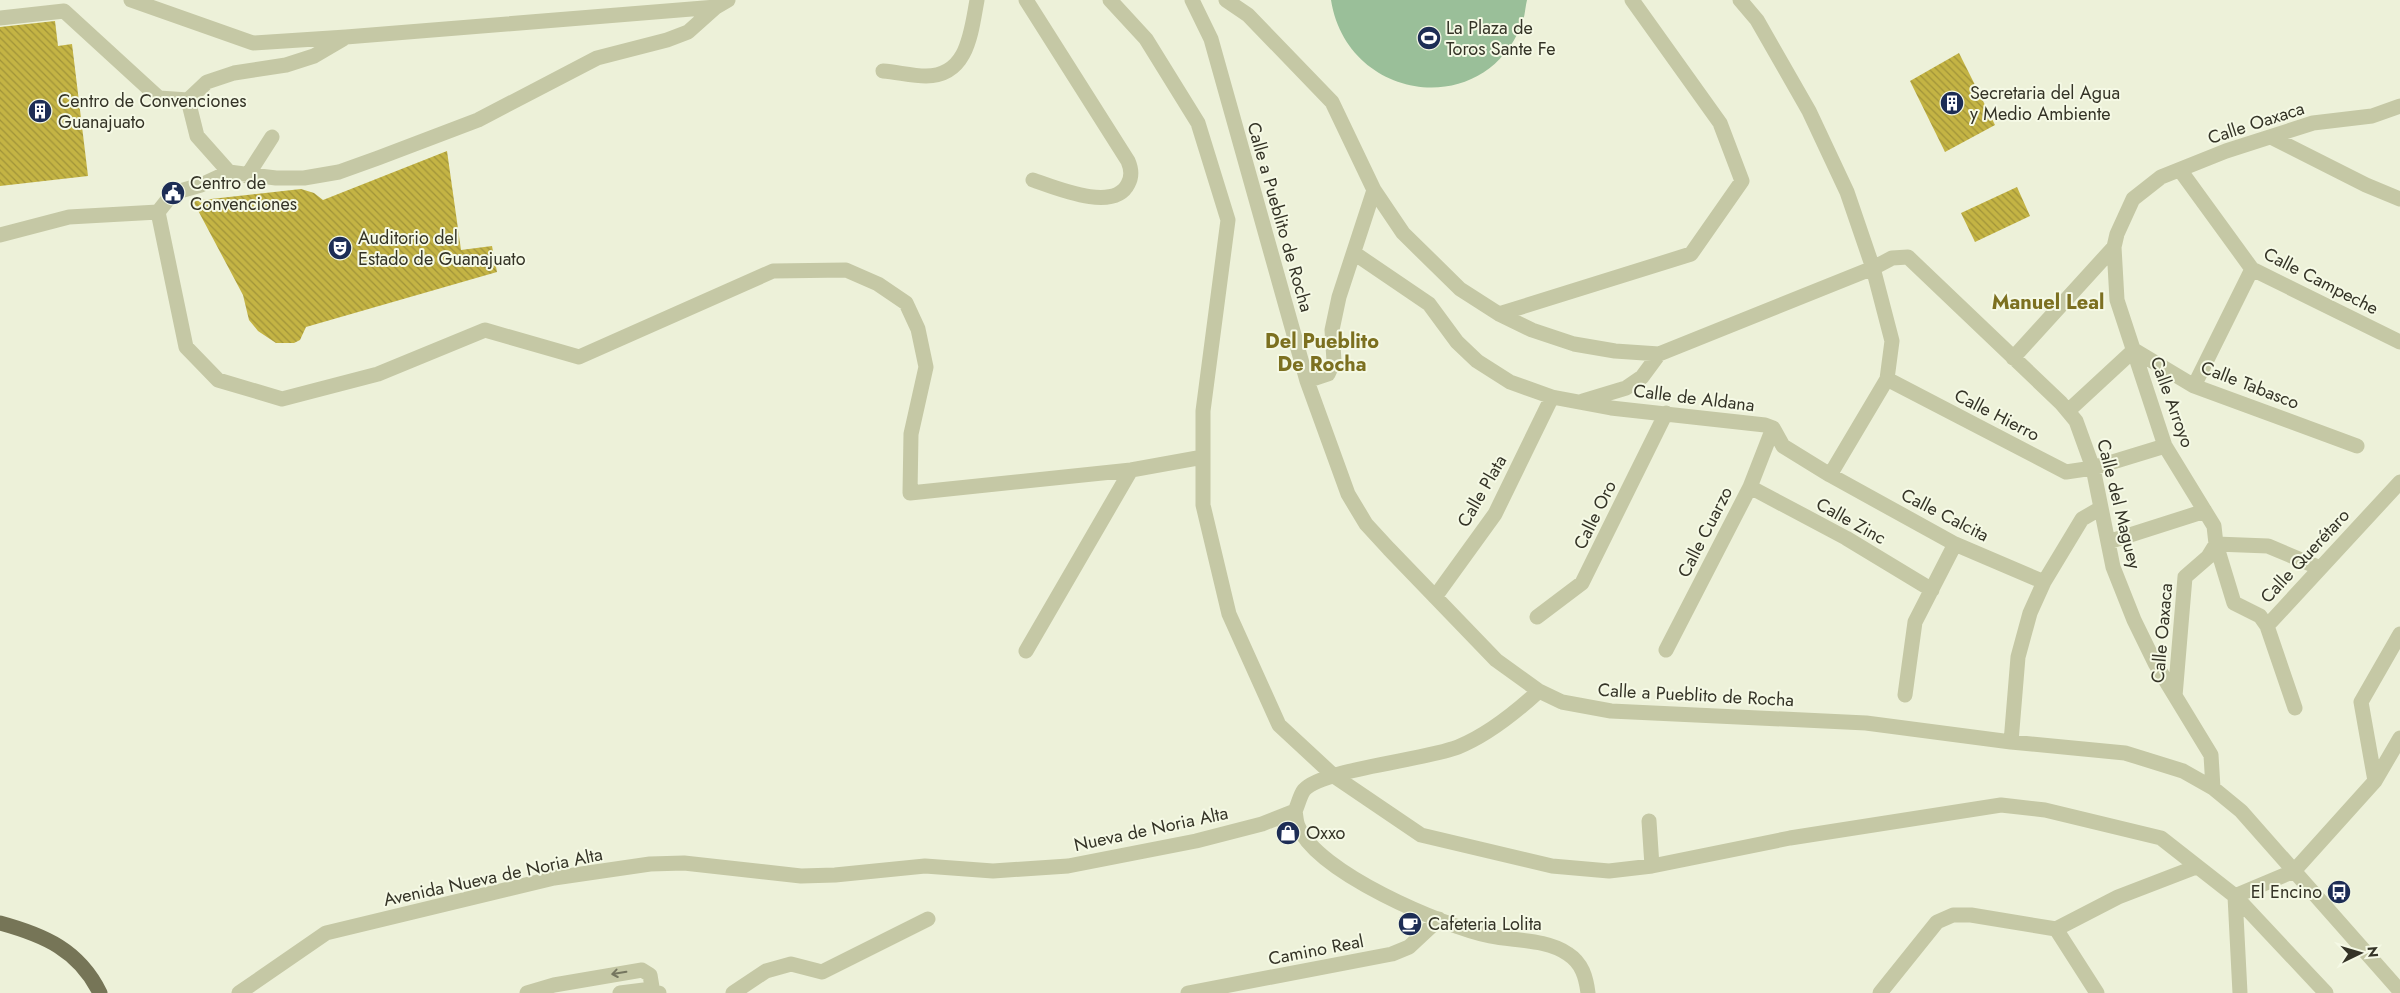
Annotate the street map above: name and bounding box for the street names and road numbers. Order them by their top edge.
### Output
street label: Calle Oaxaca [2204,95,2308,151]
street label: Calle a Pueblito de Rocha [1240,119,1320,315]
street label: Calle Campeche [2259,241,2383,321]
street label: Calle Arroyo [2144,353,2201,451]
street label: Calle Tabasco [2197,354,2303,416]
street label: Calle de Aldana [1632,378,1756,418]
street label: Calle Hierro [1950,382,2044,448]
street label: Calle del Maguey [2090,436,2148,572]
street label: Calle Plata [1451,450,1513,532]
street label: Calle Oro [1567,476,1623,554]
street label: Calle Cuarzo [1671,482,1739,582]
street label: Calle Calcita [1897,482,1993,548]
street label: Calle Zinc [1811,491,1891,551]
street label: Calle Querétaro [2254,503,2356,609]
street label: Calle Oaxaca [2145,582,2179,684]
street label: Calle a Pueblito de Rocha [1597,677,1795,713]
street label: Nueva de Noria Alta [1072,800,1230,858]
street label: Avenida Nueva de Noria Alta [381,841,605,913]
street label: Camino Real [1266,928,1366,972]

